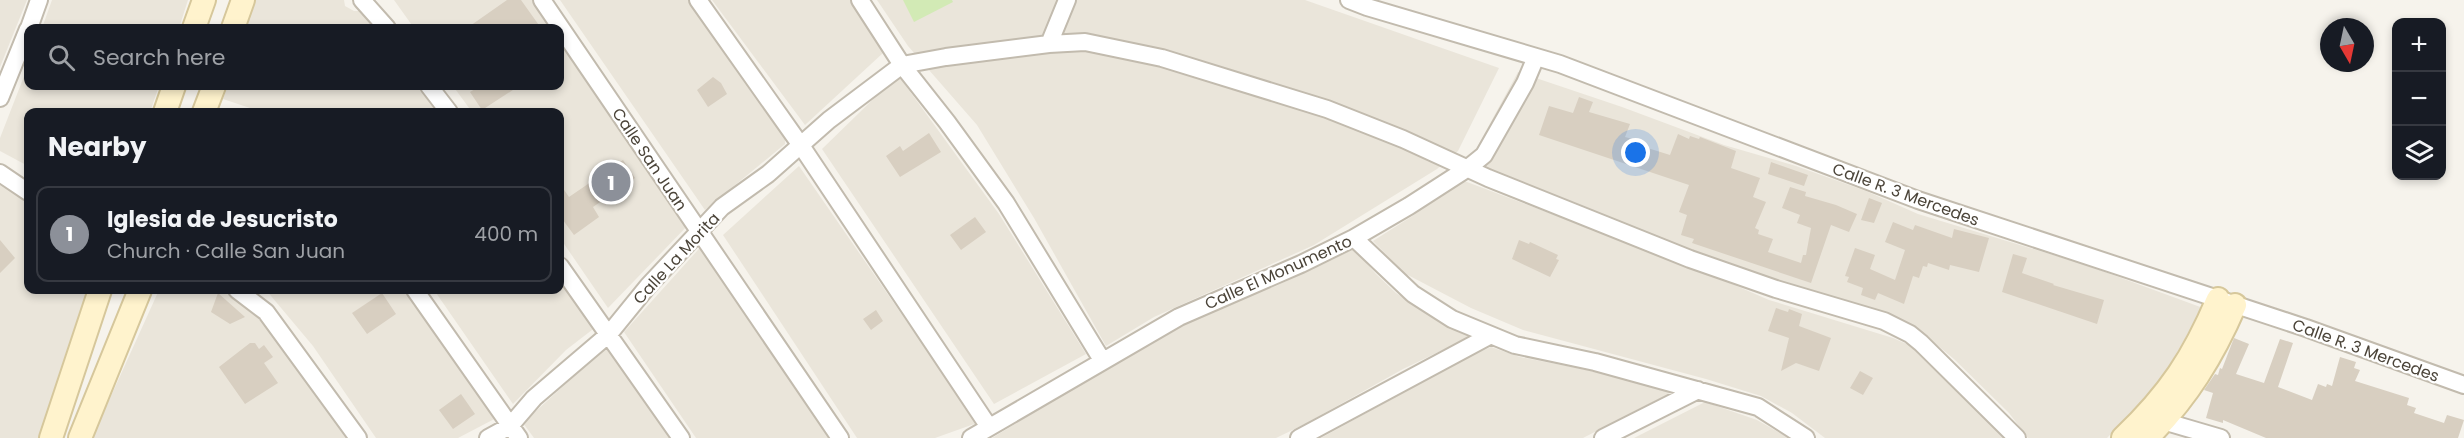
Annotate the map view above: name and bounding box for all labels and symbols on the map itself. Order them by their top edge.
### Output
north arrow [2320,18,2374,72]
street label: Calle San Juan [607,103,693,215]
your location [1621,138,1650,167]
street label: Calle R. 3 Mercedes [1829,157,1982,232]
pin: 1 [592,160,630,204]
street label: Calle La Morita [628,207,725,309]
street label: Calle El Monumento [1201,230,1355,315]
street label: Calle R. 3 Mercedes [2289,313,2442,388]

